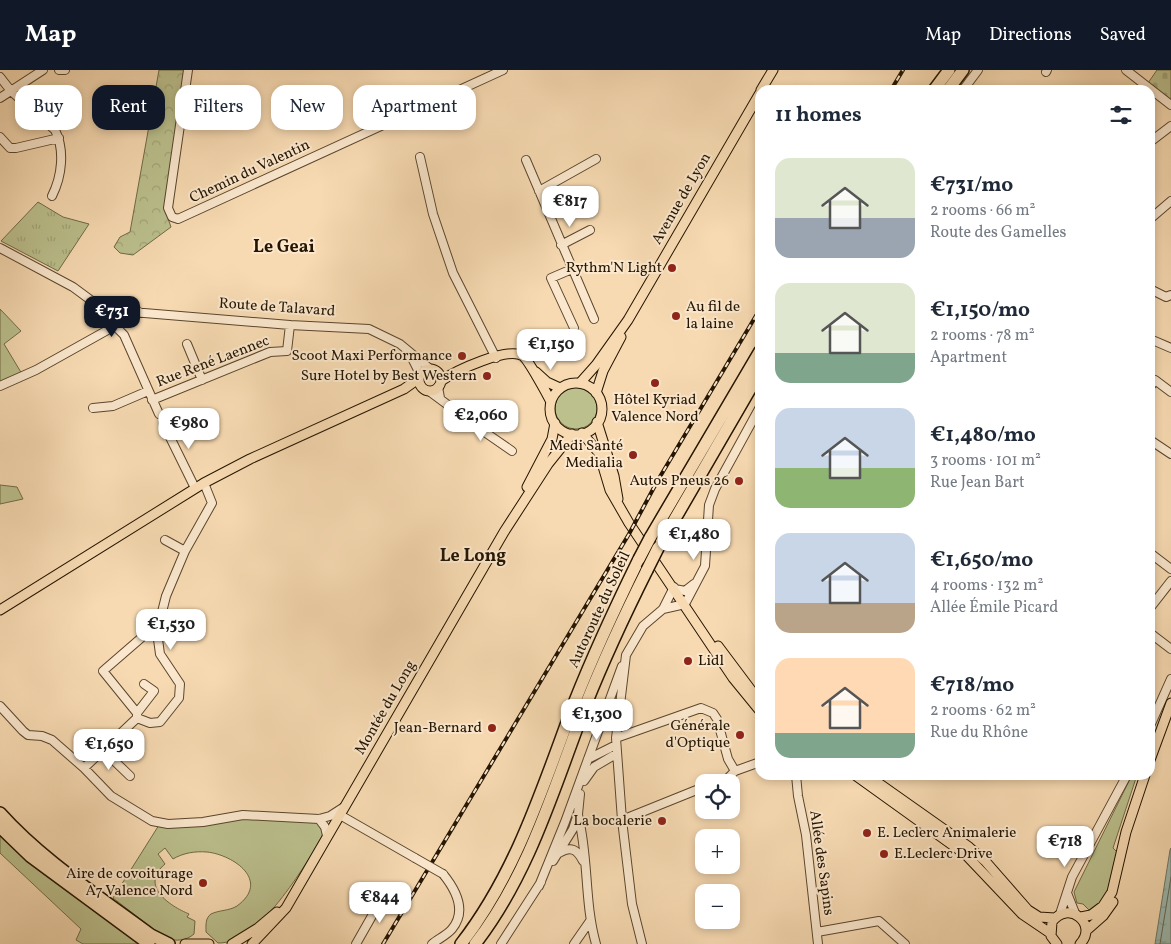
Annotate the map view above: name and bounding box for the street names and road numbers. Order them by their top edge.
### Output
street label: Chemin du Valentin [186,135,314,209]
street label: Avenue de Lyon [647,149,717,249]
street label: Route de Talavard [218,293,336,323]
street label: Rue René Laennec [153,331,273,393]
street label: Autoroute du Soleil [564,548,636,672]
street label: Montée du Long [350,657,422,759]
street label: Allée des Sapins [803,809,839,917]

